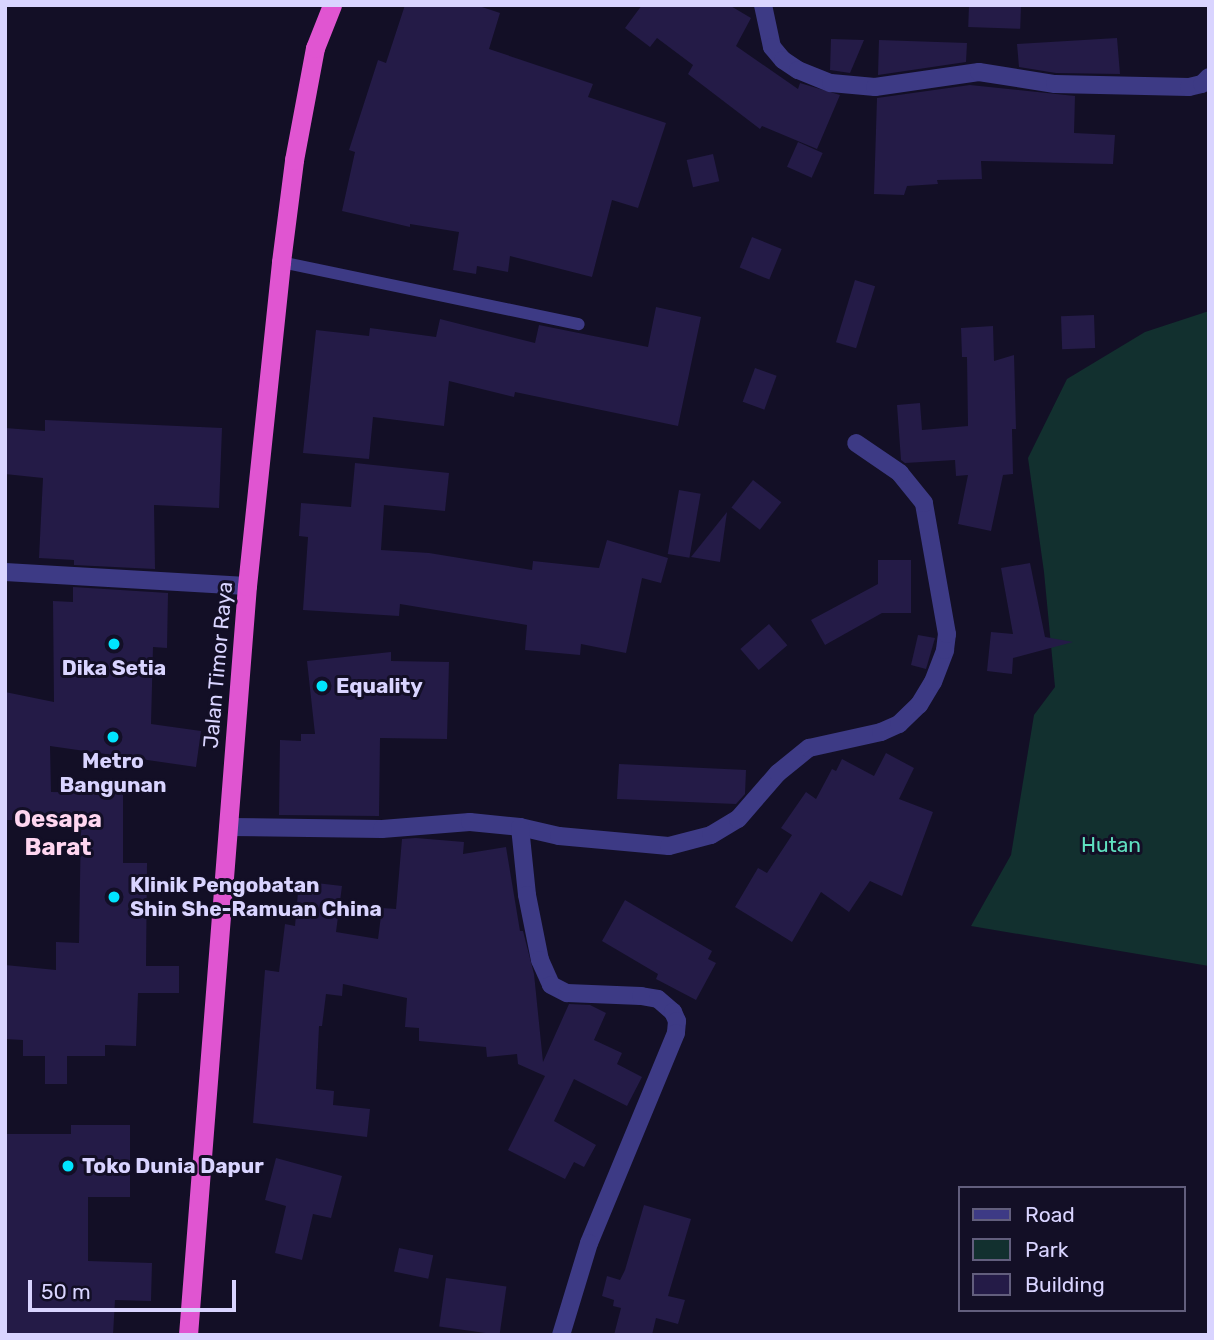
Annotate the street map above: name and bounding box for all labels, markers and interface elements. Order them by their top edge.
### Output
street label: Jalan Timor Raya [198,580,238,750]
marker: Dika Setia [106,636,122,652]
place label: Dika Setia [62,655,166,681]
place label: Equality [336,673,423,699]
marker: Equality [314,678,330,694]
marker: Metro Bangunan [105,729,121,745]
place label: Metro Bangunan [60,748,166,798]
district label: Oesapa Barat [14,806,102,862]
park label: Hutan [1081,832,1141,858]
place label: Klinik Pengobatan Shin She-Ramuan China [130,872,382,922]
marker: Klinik Pengobatan Shin She-Ramuan China [104,887,124,907]
place label: Toko Dunia Dapur [82,1153,264,1179]
marker: Toko Dunia Dapur [60,1158,76,1174]
legend [958,1186,1186,1312]
text: Road [1025,1202,1075,1227]
text: Park [1025,1237,1069,1262]
scale bar [32,1266,240,1310]
text: Building [1025,1272,1105,1297]
text: 50 m [41,1279,91,1304]

